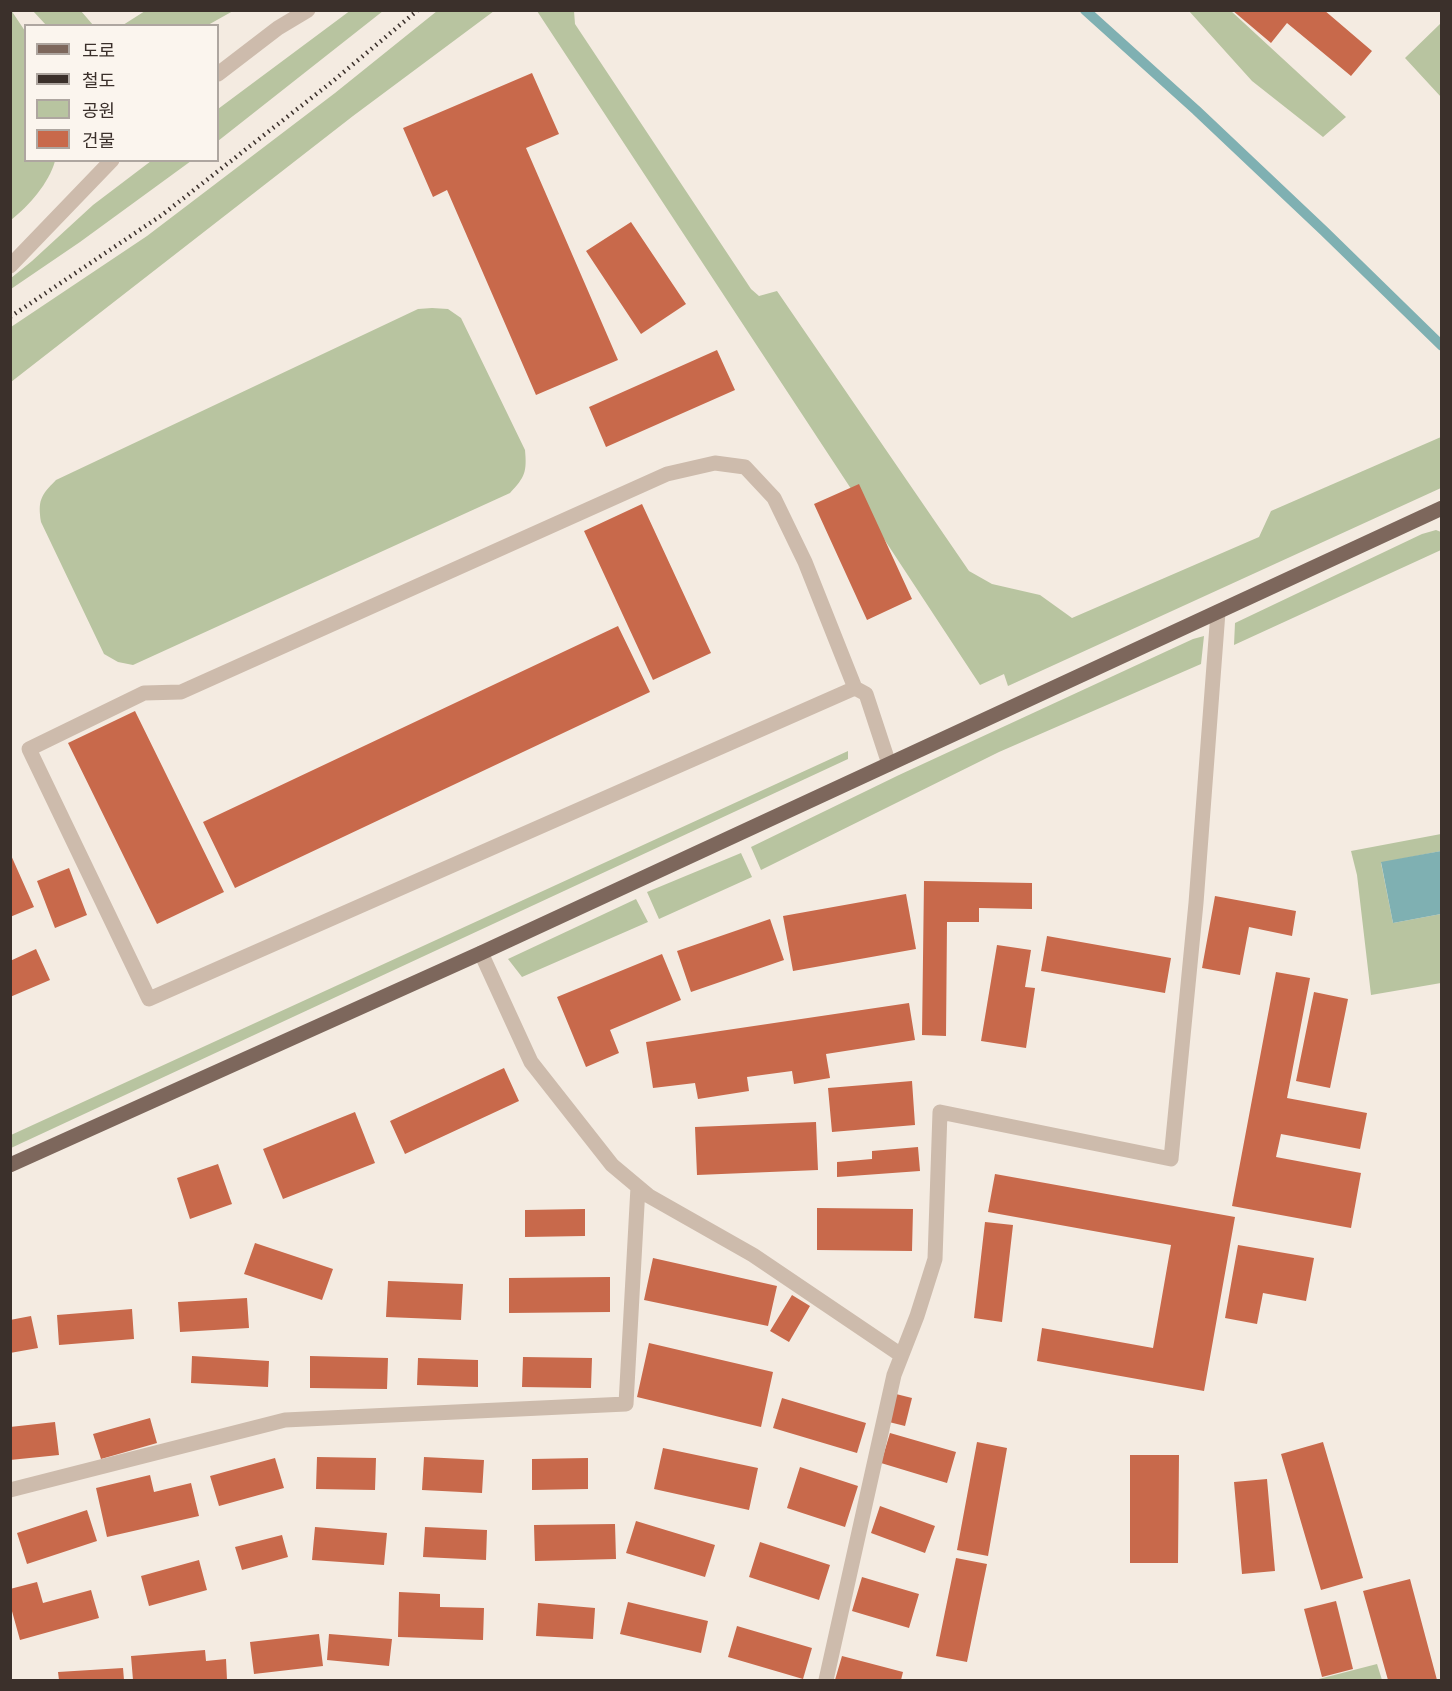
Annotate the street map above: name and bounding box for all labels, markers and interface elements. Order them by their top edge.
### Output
legend [24,24,219,162]
text: 도로 [82,40,115,61]
text: 철도 [82,70,115,91]
text: 공원 [82,100,115,121]
text: 건물 [82,130,115,151]

